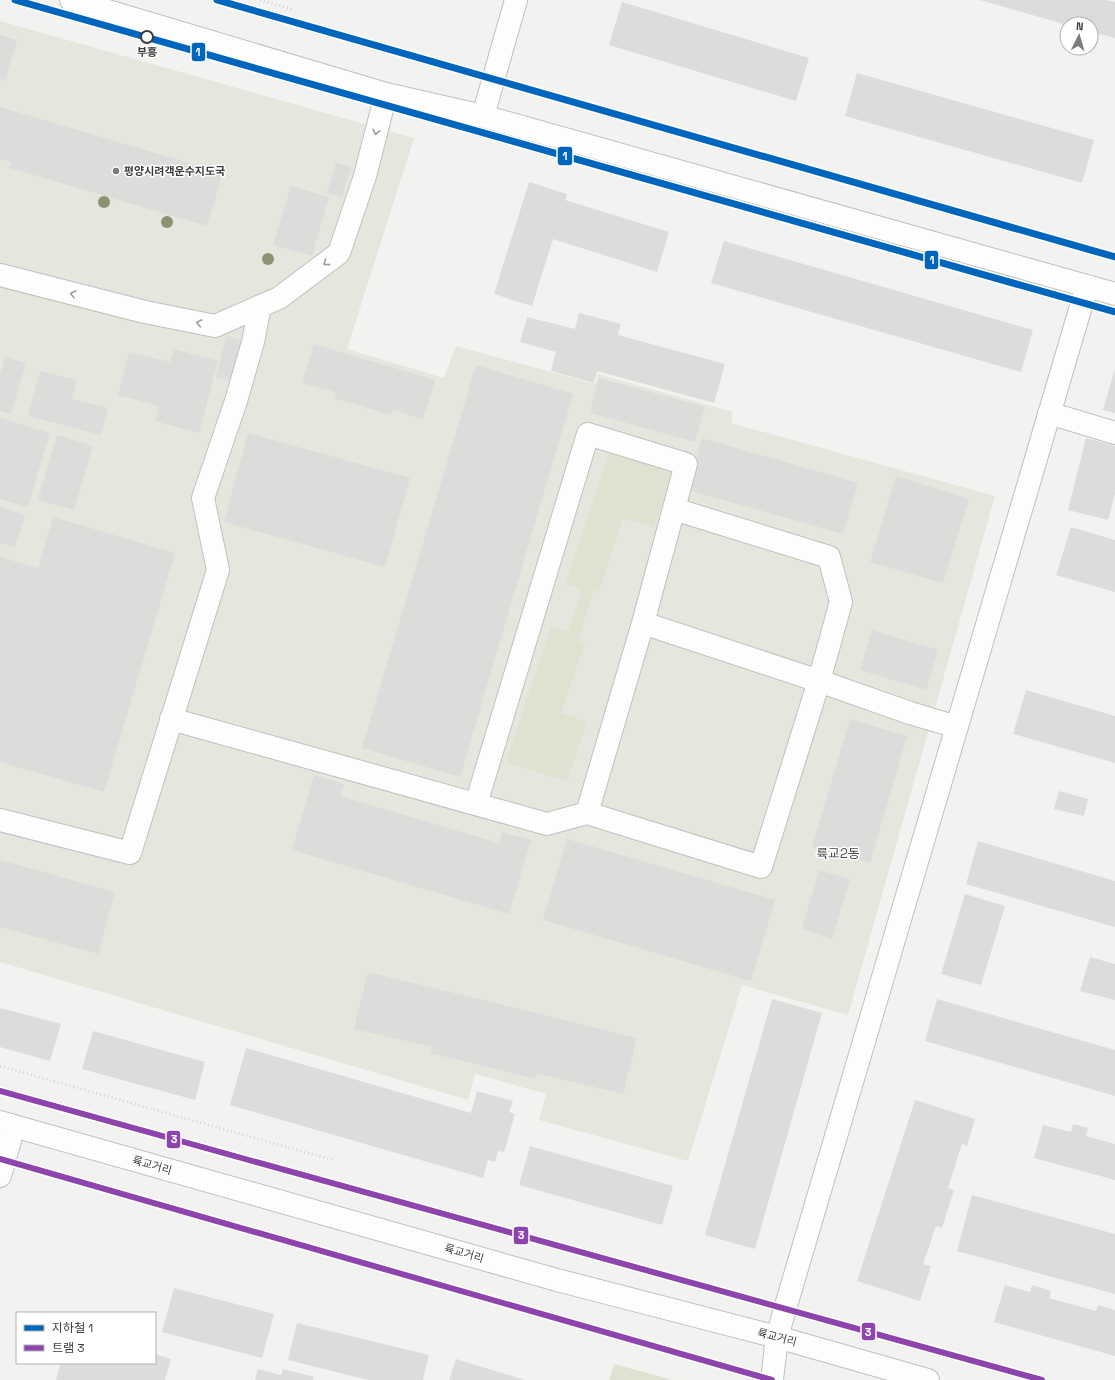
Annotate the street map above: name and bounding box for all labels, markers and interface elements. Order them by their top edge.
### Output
north arrow [1059,16,1099,56]
text: N [1076,19,1084,33]
marker: 부흥 [140,30,154,44]
line badge: 1 [191,42,206,62]
place label: 부흥 [137,45,157,59]
text: 1 [196,45,201,59]
one-way arrow [373,128,381,135]
line badge: 1 [557,146,573,166]
text: 1 [563,149,568,163]
place label: 평양시려객운수지도국 [124,164,225,178]
marker: 평양시려객운수지도국 [111,166,121,176]
line badge: 1 [924,250,939,270]
text: 1 [930,253,935,267]
one-way arrow [323,258,330,265]
one-way arrow [69,290,76,298]
one-way arrow [196,319,202,327]
district label: 륙교2동 [816,845,860,862]
line badge: 3 [166,1130,181,1149]
text: 3 [171,1132,178,1146]
street label: 륙교거리 [131,1153,173,1177]
line badge: 3 [513,1226,529,1245]
text: 3 [518,1228,525,1242]
street label: 륙교거리 [443,1241,485,1265]
legend [16,1312,156,1364]
text: 지하철 1 [52,1320,93,1336]
line badge: 3 [861,1322,876,1341]
street label: 륙교거리 [756,1325,798,1349]
text: 3 [865,1325,872,1339]
text: 트램 3 [52,1340,84,1356]

